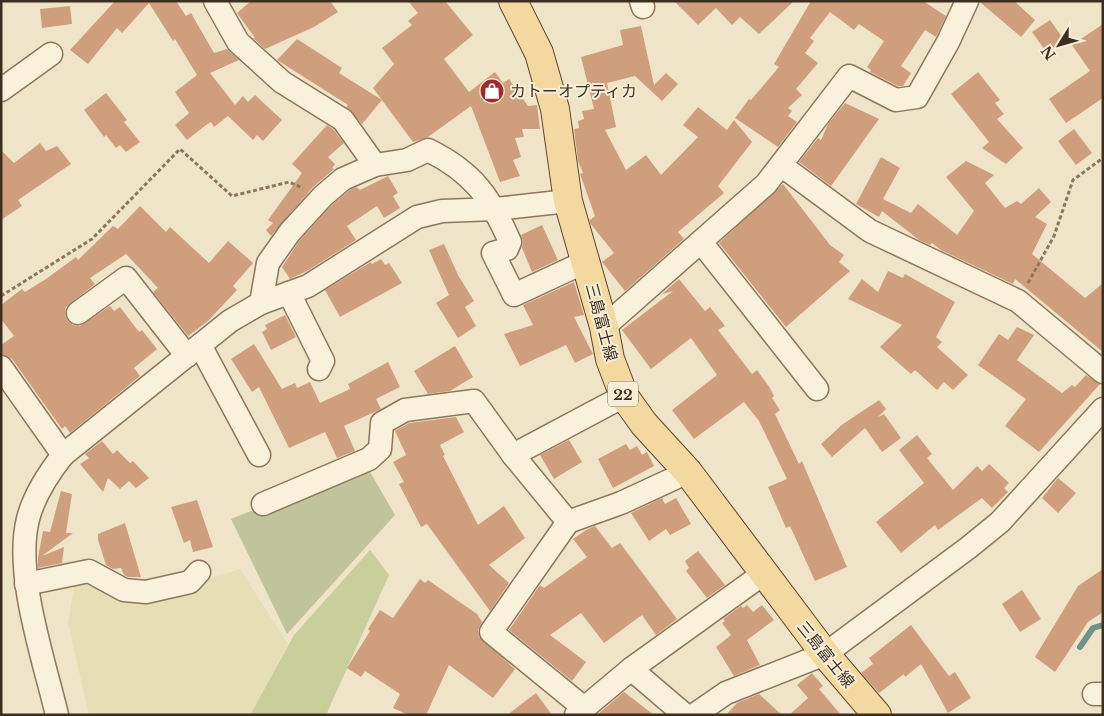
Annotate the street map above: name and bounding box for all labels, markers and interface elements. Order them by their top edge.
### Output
north arrow [1034,20,1084,70]
text: N [1037,42,1060,63]
shop icon: カトーオプティカ [479,78,505,104]
place label: カトーオプティカ [510,81,637,101]
street label: 三島富士線 [582,281,622,363]
road number: 22 [608,382,638,406]
street label: 三島富士線 [793,617,859,691]

